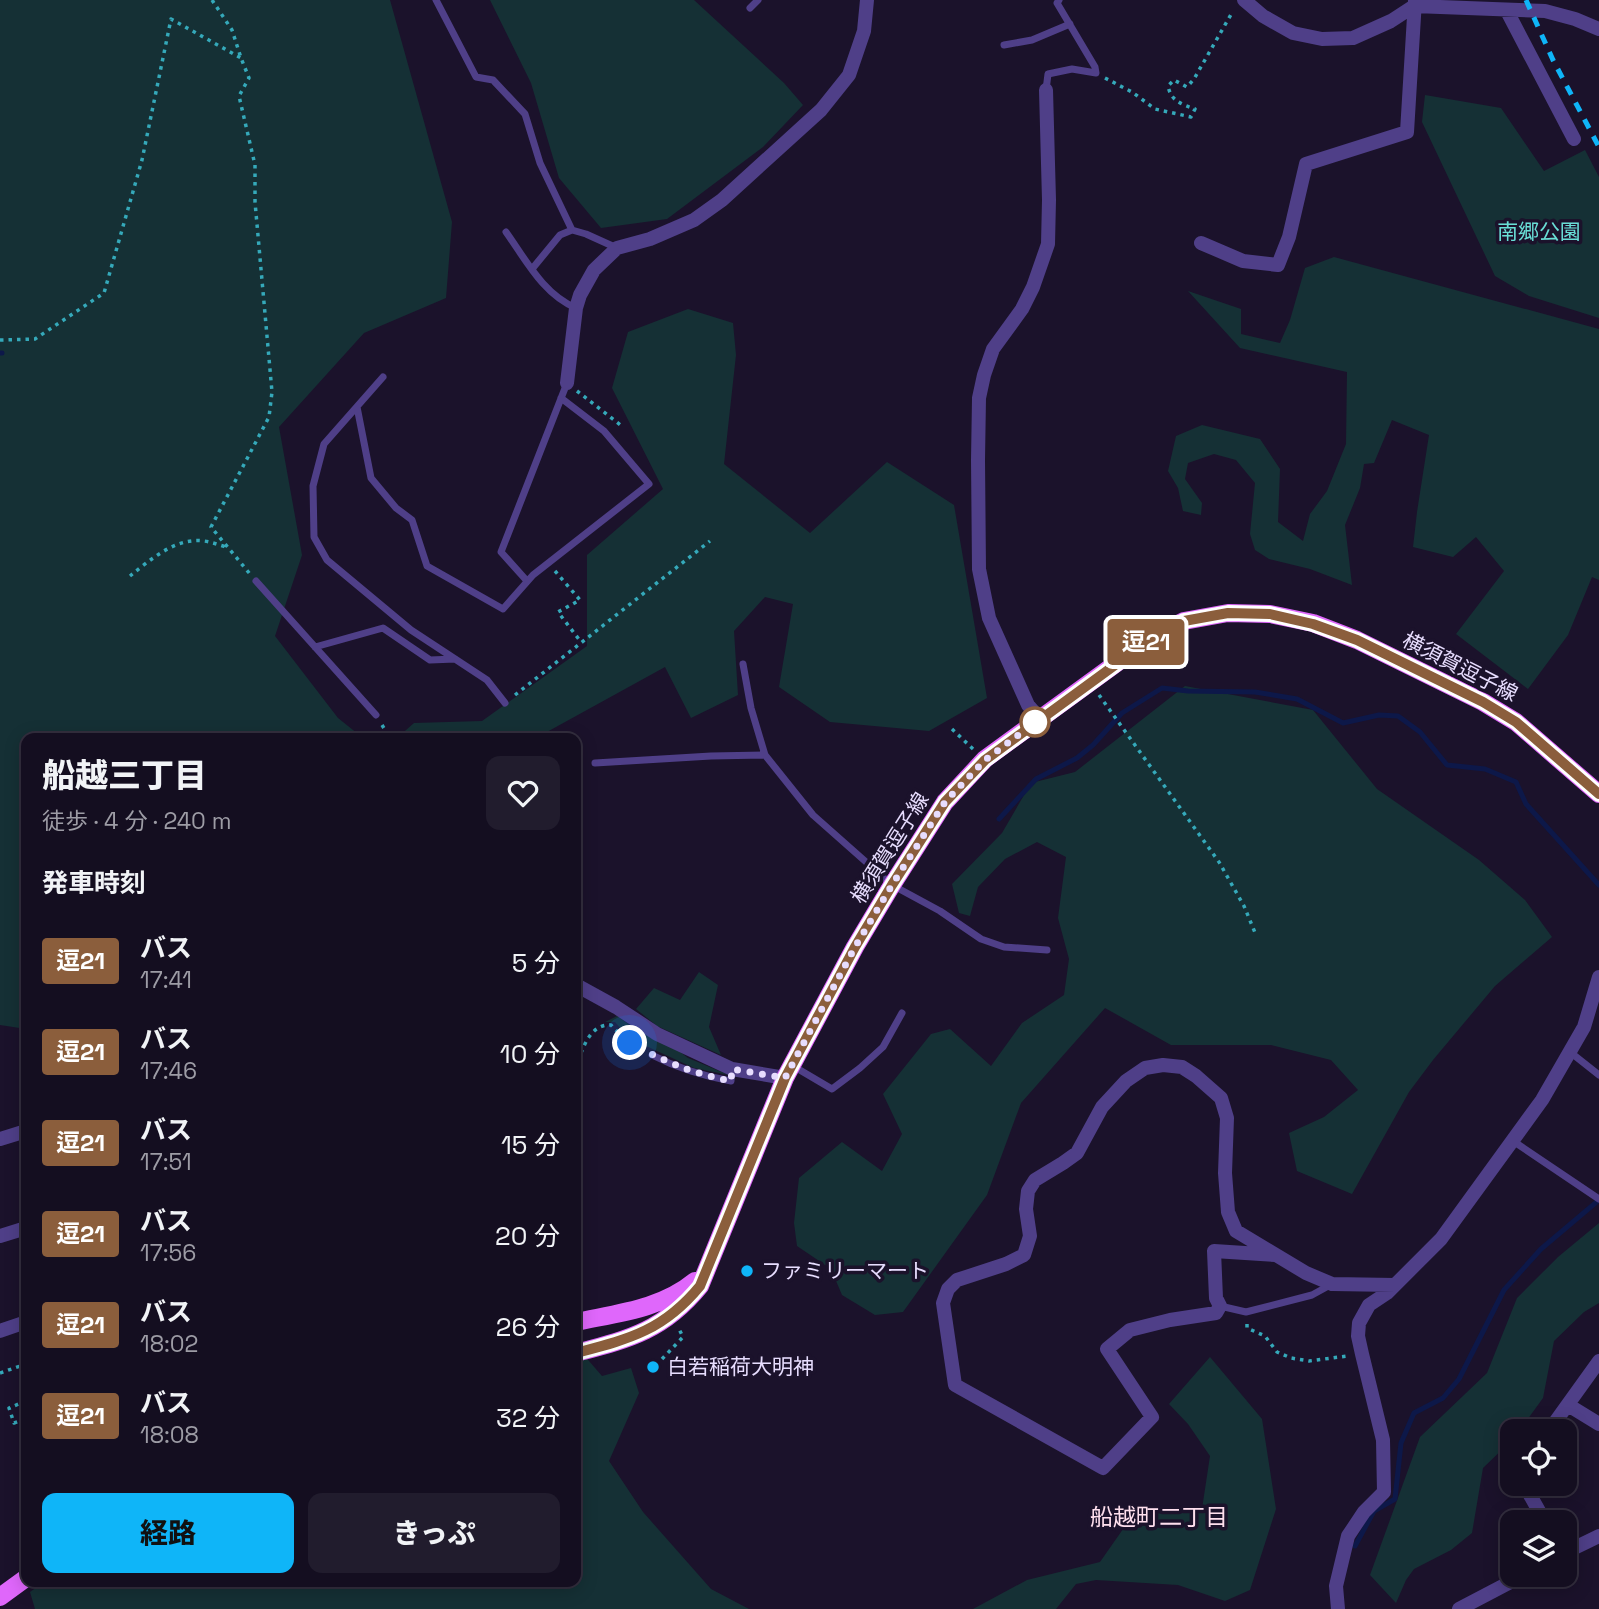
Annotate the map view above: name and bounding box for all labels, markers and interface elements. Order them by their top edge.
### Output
park label: 南郷公園 [1497,218,1581,245]
line badge: 逗21 [1106,619,1186,665]
text: 逗21 [1121,626,1171,657]
street label: 横須賀逗子線 [1398,626,1522,707]
unlabelled marker [1020,707,1050,737]
text: 船越三丁目 [42,755,207,797]
button: heart [486,756,560,830]
street label: 横須賀逗子線 [845,787,934,908]
text: 徒歩 · 4 分 · 240 m [42,806,232,836]
text: 発車時刻 [42,866,146,900]
text: バス [140,931,192,965]
text: 逗21 [56,945,105,976]
text: 5 分 [512,946,560,980]
text: 17:41 [140,965,192,995]
text: バス [140,1022,192,1056]
your location [612,1025,647,1060]
text: 逗21 [56,1036,105,1067]
text: 10 分 [500,1037,560,1071]
text: 17:46 [140,1056,197,1086]
text: バス [140,1113,192,1147]
text: 逗21 [56,1127,105,1158]
text: 15 分 [501,1128,560,1162]
text: 17:51 [140,1147,192,1177]
text: バス [140,1204,192,1238]
text: 逗21 [56,1218,105,1249]
text: 20 分 [495,1219,560,1253]
text: 17:56 [140,1238,196,1268]
place label: ファミリーマート [761,1257,929,1284]
marker: ファミリーマート [739,1263,755,1279]
text: バス [140,1295,192,1329]
text: 逗21 [56,1309,105,1340]
text: 26 分 [496,1310,560,1344]
text: 18:02 [140,1329,198,1359]
place label: 白若稲荷大明神 [667,1353,814,1380]
marker: 白若稲荷大明神 [645,1359,661,1375]
text: バス [140,1386,192,1420]
text: 逗21 [56,1400,105,1431]
text: 32 分 [496,1401,560,1435]
map controls [1500,1419,1577,1587]
button: locate [1500,1419,1577,1496]
text: 18:08 [140,1420,199,1450]
button: 経路 [42,1493,294,1573]
button: きっぷ [308,1493,560,1573]
district label: 船越町二丁目 [1090,1502,1228,1532]
button: layers [1500,1510,1577,1587]

